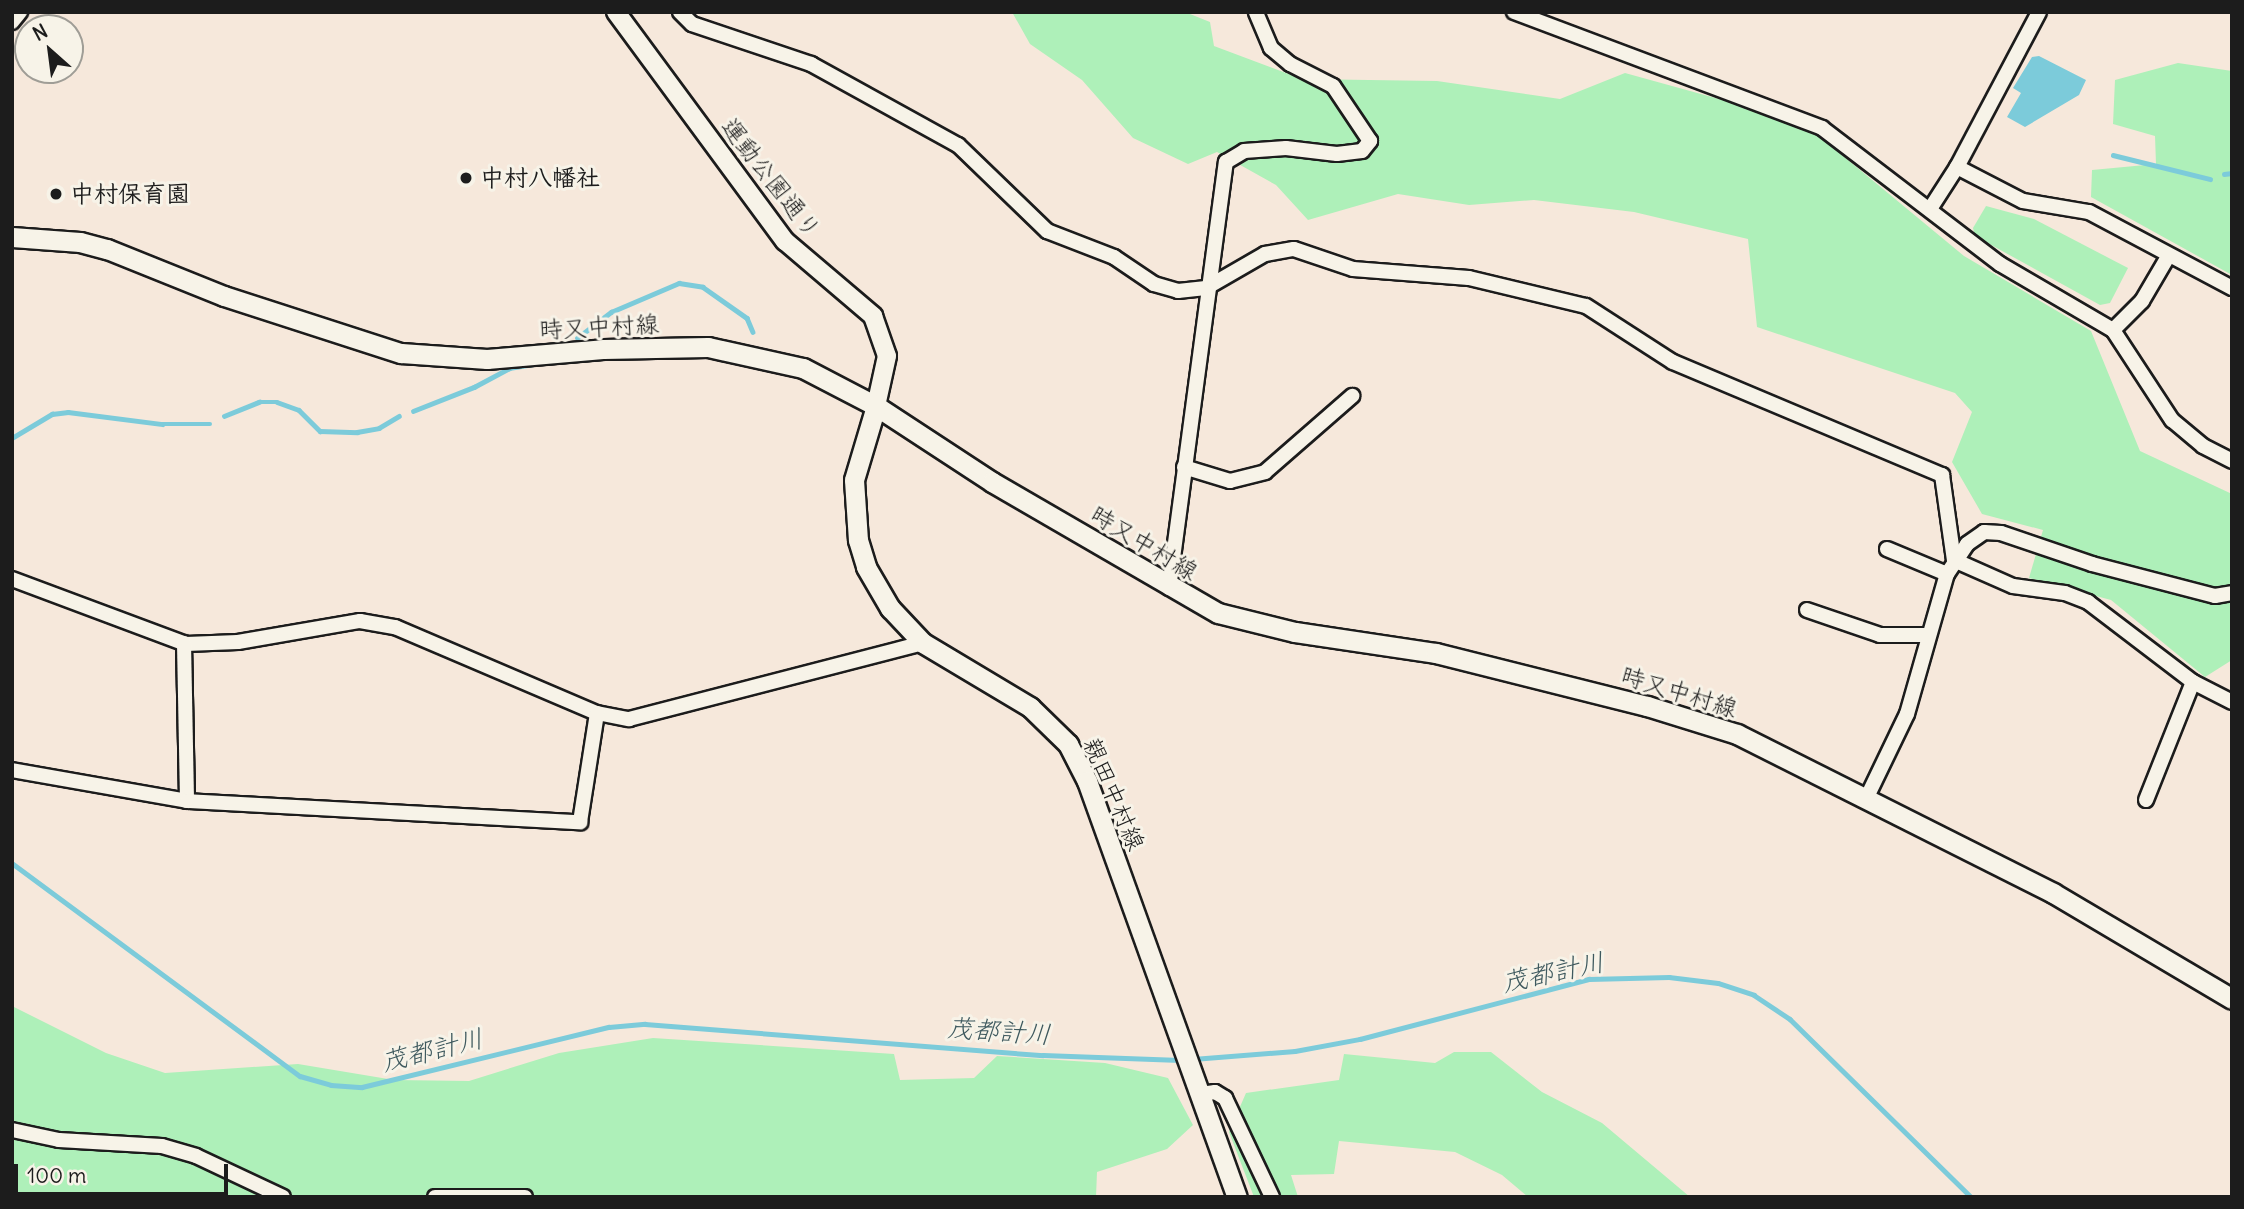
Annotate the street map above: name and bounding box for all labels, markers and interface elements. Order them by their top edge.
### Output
north arrow [14,14,84,84]
text: N [29,19,52,46]
street label: 運動公園通り [715,112,827,244]
place label: 中村八幡社 [480,164,600,192]
marker: 中村八幡社 [458,170,474,186]
place label: 中村保育園 [70,180,190,208]
marker: 中村保育園 [48,186,64,202]
street label: 時又中村線 [538,309,660,345]
street label: 時又中村線 [1085,500,1203,586]
street label: 時又中村線 [1617,661,1741,723]
street label: 親田中村線 [1077,733,1151,855]
water label: 茂都計川 [1499,946,1607,998]
water label: 茂都計川 [946,1012,1052,1050]
water label: 茂都計川 [378,1022,486,1078]
scale bar [18,1150,231,1194]
text: 100 m [27,1162,86,1189]

